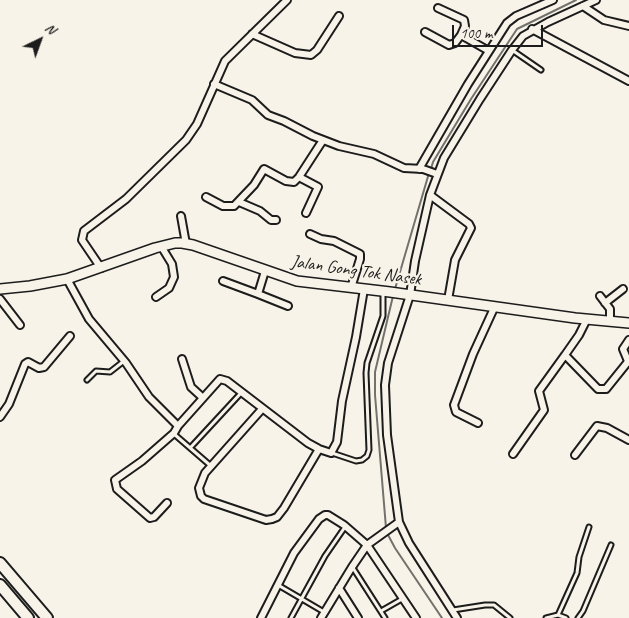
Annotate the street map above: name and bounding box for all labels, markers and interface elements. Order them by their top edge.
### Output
north arrow [15,15,65,65]
scale bar [454,15,545,47]
text: N [41,19,59,38]
text: 100 m [460,24,492,43]
street label: Jalan Gong Tok Nasek [290,251,422,291]

